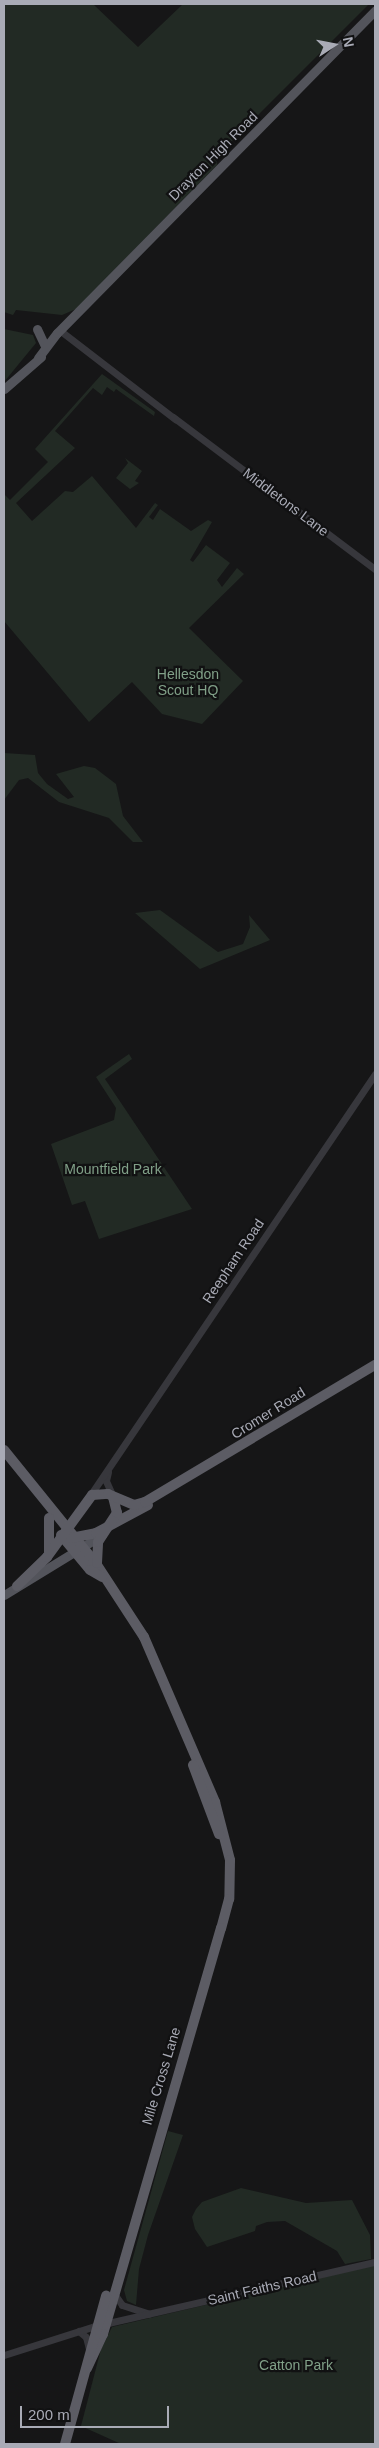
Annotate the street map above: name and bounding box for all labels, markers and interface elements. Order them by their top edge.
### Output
north arrow [309,20,359,70]
text: N [340,36,358,49]
street label: Drayton High Road [165,108,261,204]
street label: Middletons Lane [240,464,332,540]
park label: Hellesdon Scout HQ [157,666,219,699]
park label: Mountfield Park [64,1161,162,1177]
street label: Reepham Road [199,1216,267,1306]
street label: Cromer Road [228,1384,308,1442]
street label: Mile Cross Lane [138,2025,184,2127]
street label: Saint Faiths Road [206,2267,318,2309]
park label: Catton Park [259,2357,333,2373]
scale bar [22,2396,171,2428]
text: 200 m [28,2406,70,2423]

